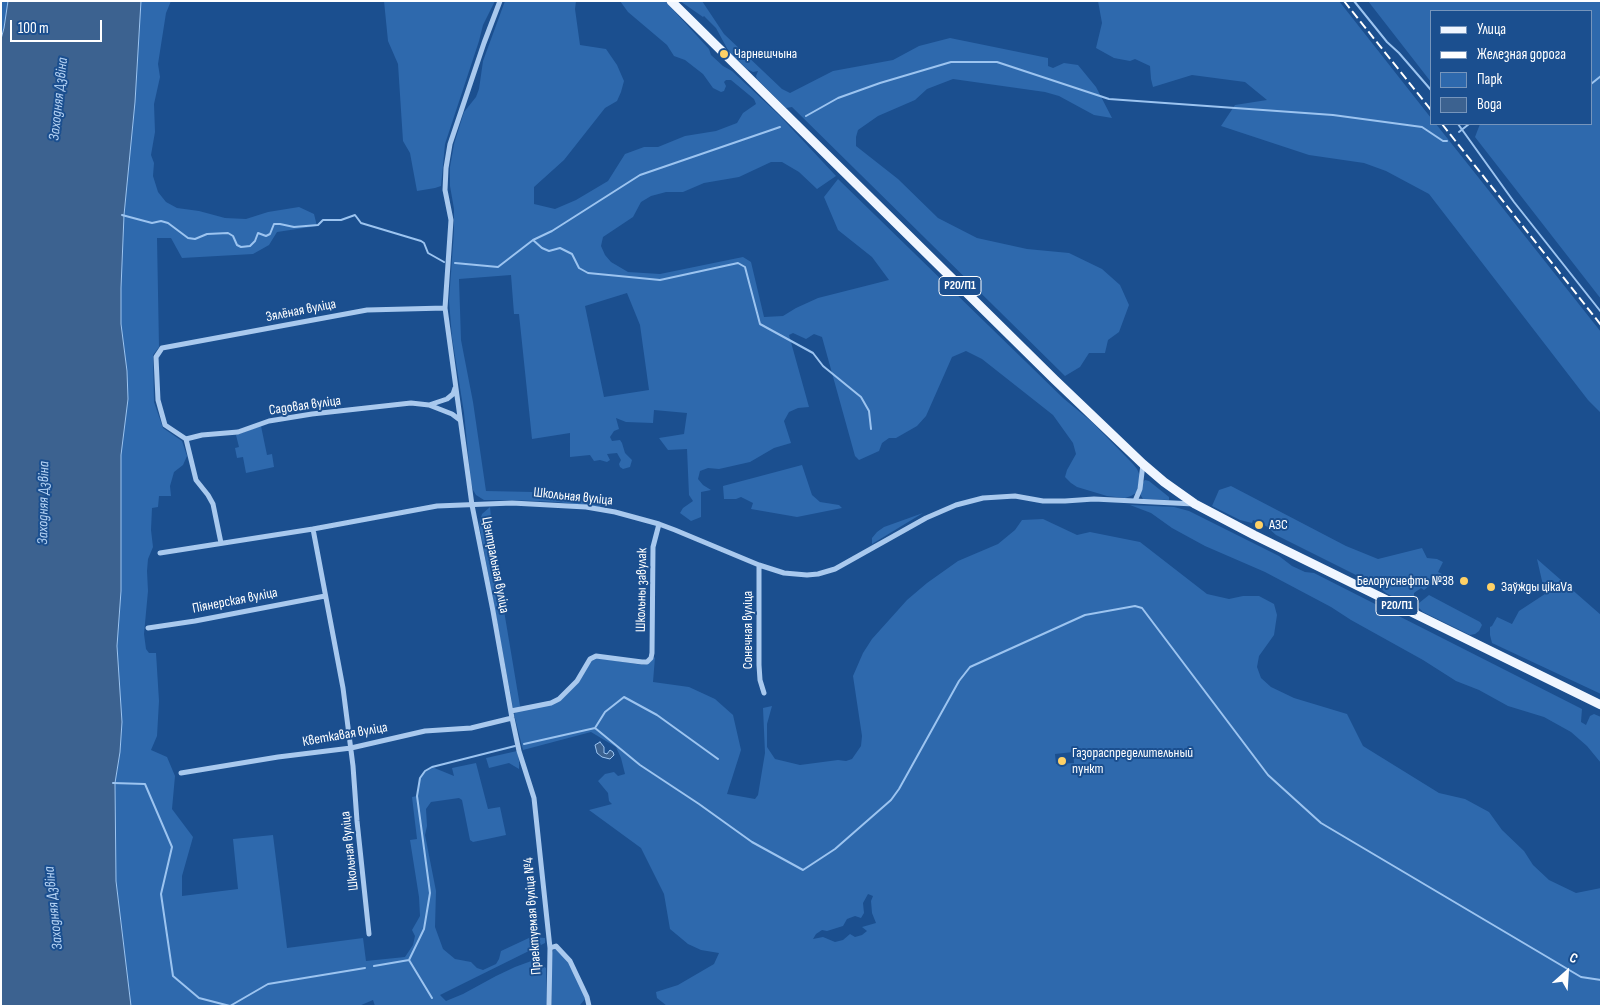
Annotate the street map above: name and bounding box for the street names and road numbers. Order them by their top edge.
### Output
road number: Р20/П1 [939,276,981,296]
street label: Зялёная вуліца [264,296,338,326]
street label: Садовая вуліца [268,393,342,419]
street label: Школьная вуліца [532,484,614,510]
street label: Цэнтральная вуліца [477,515,513,615]
street label: Школьны завулак [633,548,651,632]
street label: Піянерская вуліца [191,585,279,617]
street label: Сонечная вуліца [740,591,756,669]
road number: Р20/П1 [1376,596,1418,616]
street label: Кветкавая вуліца [301,719,389,751]
street label: Школьная вуліца [337,810,363,892]
street label: Праектуемая вуліца №4 [521,857,545,975]

